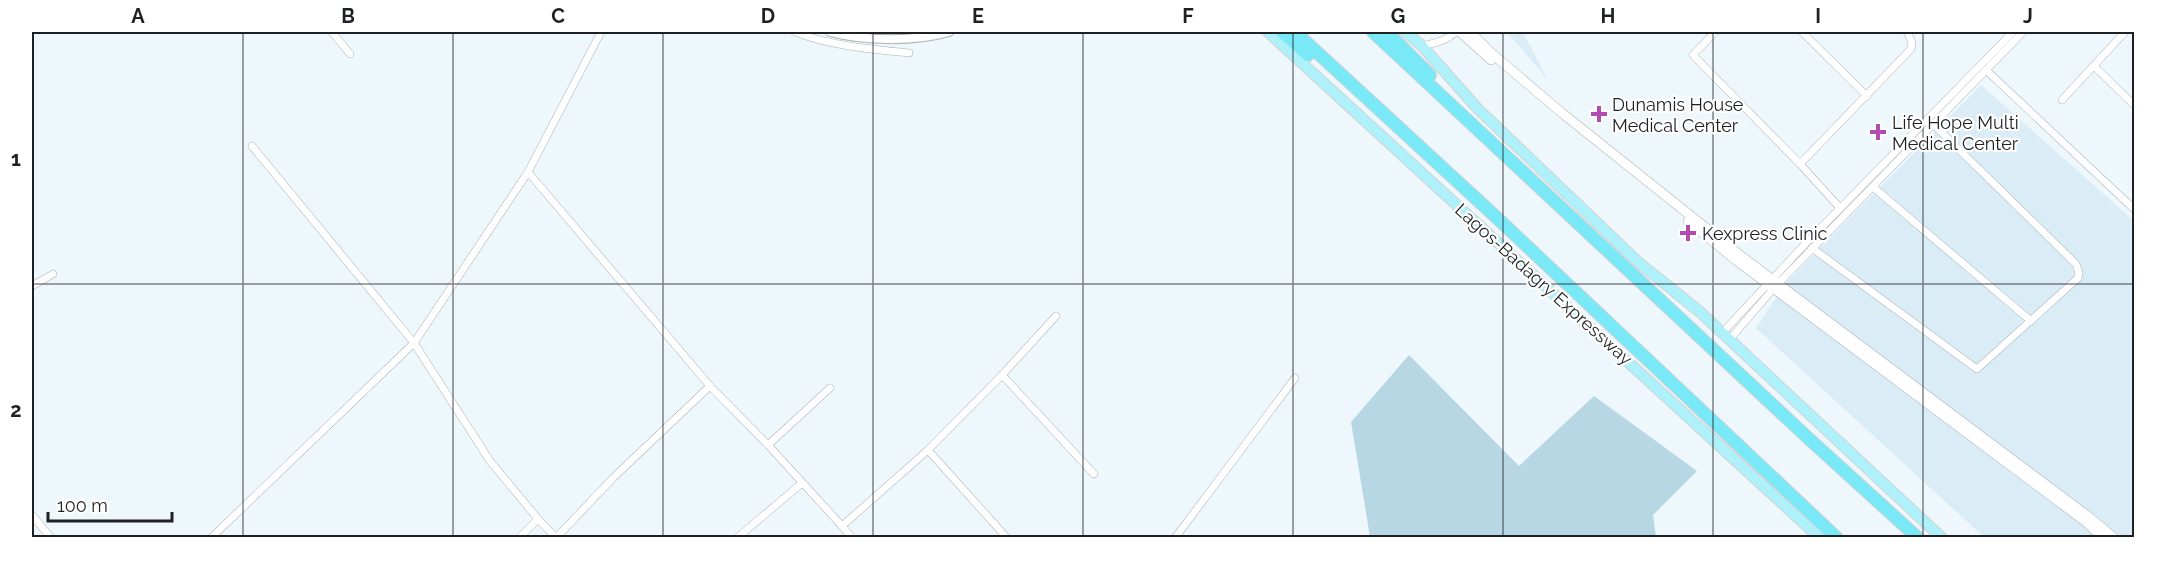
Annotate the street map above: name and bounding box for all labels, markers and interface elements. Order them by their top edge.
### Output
text: A [131,4,145,28]
text: B [341,4,355,28]
text: C [551,4,565,28]
text: D [761,4,775,28]
text: E [972,4,984,28]
text: F [1182,4,1194,28]
text: G [1391,4,1405,28]
text: H [1601,4,1615,28]
text: I [1815,4,1821,28]
text: J [2023,4,2033,28]
place label: Dunamis House Medical Center [1612,94,1744,136]
marker: Dunamis House Medical Center [1590,105,1608,123]
place label: Life Hope Multi Medical Center [1892,112,2019,154]
marker: Life Hope Multi Medical Center [1869,123,1887,141]
text: 1 [11,147,21,171]
street label: Lagos-Badagry Expressway [1451,199,1637,369]
place label: Kexpress Clinic [1702,223,1828,244]
marker: Kexpress Clinic [1679,224,1697,242]
text: 2 [10,398,22,422]
scale bar [48,485,172,523]
text: 100 m [57,495,108,516]

